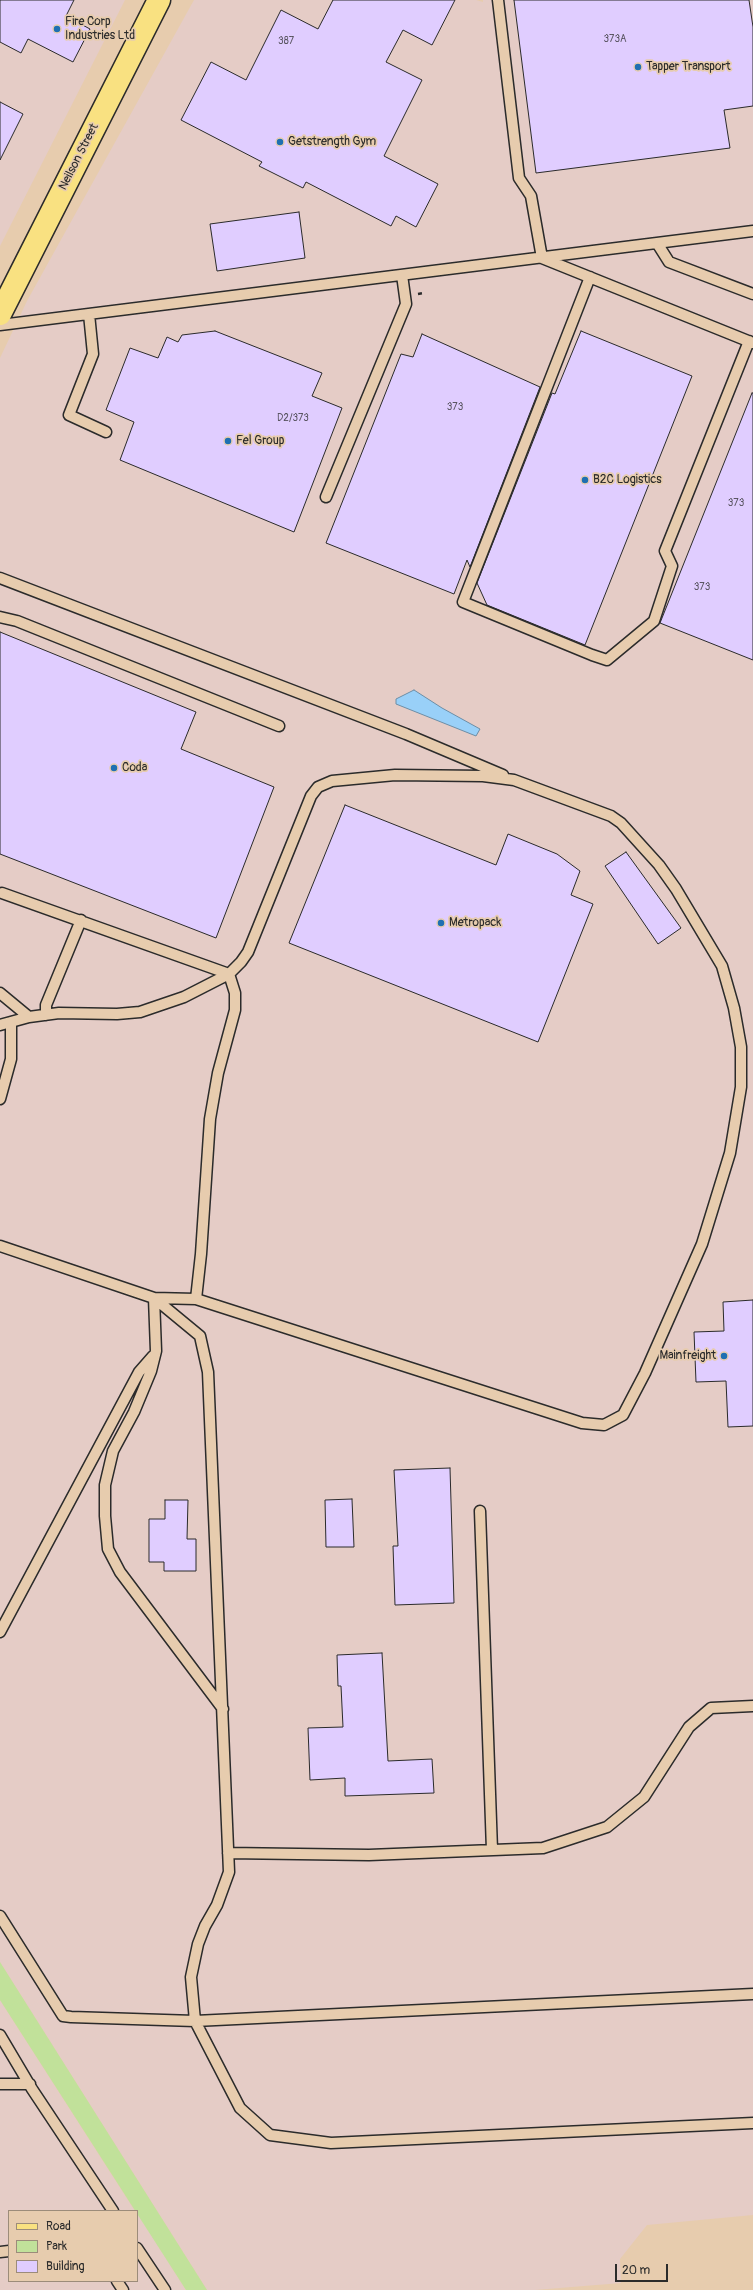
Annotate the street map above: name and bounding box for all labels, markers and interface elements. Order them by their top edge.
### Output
place label: Fire Corp Industries Ltd [65,15,135,43]
marker: Fire Corp Industries Ltd [52,24,62,34]
house number: 373A [604,33,626,45]
house number: 387 [278,35,294,47]
place label: Tapper Transport [646,60,731,74]
marker: Tapper Transport [633,62,643,72]
street label: Neilson Street [56,121,102,193]
place label: Getstrength Gym [288,135,376,149]
marker: Getstrength Gym [275,137,285,147]
house number: 373 [447,401,463,413]
house number: D2/373 [277,412,309,424]
place label: Fel Group [236,434,284,448]
marker: Fel Group [223,436,233,446]
place label: B2C Logistics [593,473,662,487]
marker: B2C Logistics [580,475,590,485]
house number: 373 [728,497,744,509]
house number: 373 [694,581,710,593]
place label: Coda [122,761,147,775]
marker: Coda [109,763,119,773]
place label: Metropack [449,916,501,930]
marker: Metropack [436,918,446,928]
place label: Mainfreight [659,1349,716,1363]
marker: Mainfreight [719,1351,729,1361]
legend [8,2210,138,2282]
text: Road [46,2219,71,2234]
text: Park [46,2239,67,2254]
scale bar [617,2256,670,2282]
text: Building [46,2259,85,2274]
text: 20 m [622,2263,650,2278]

